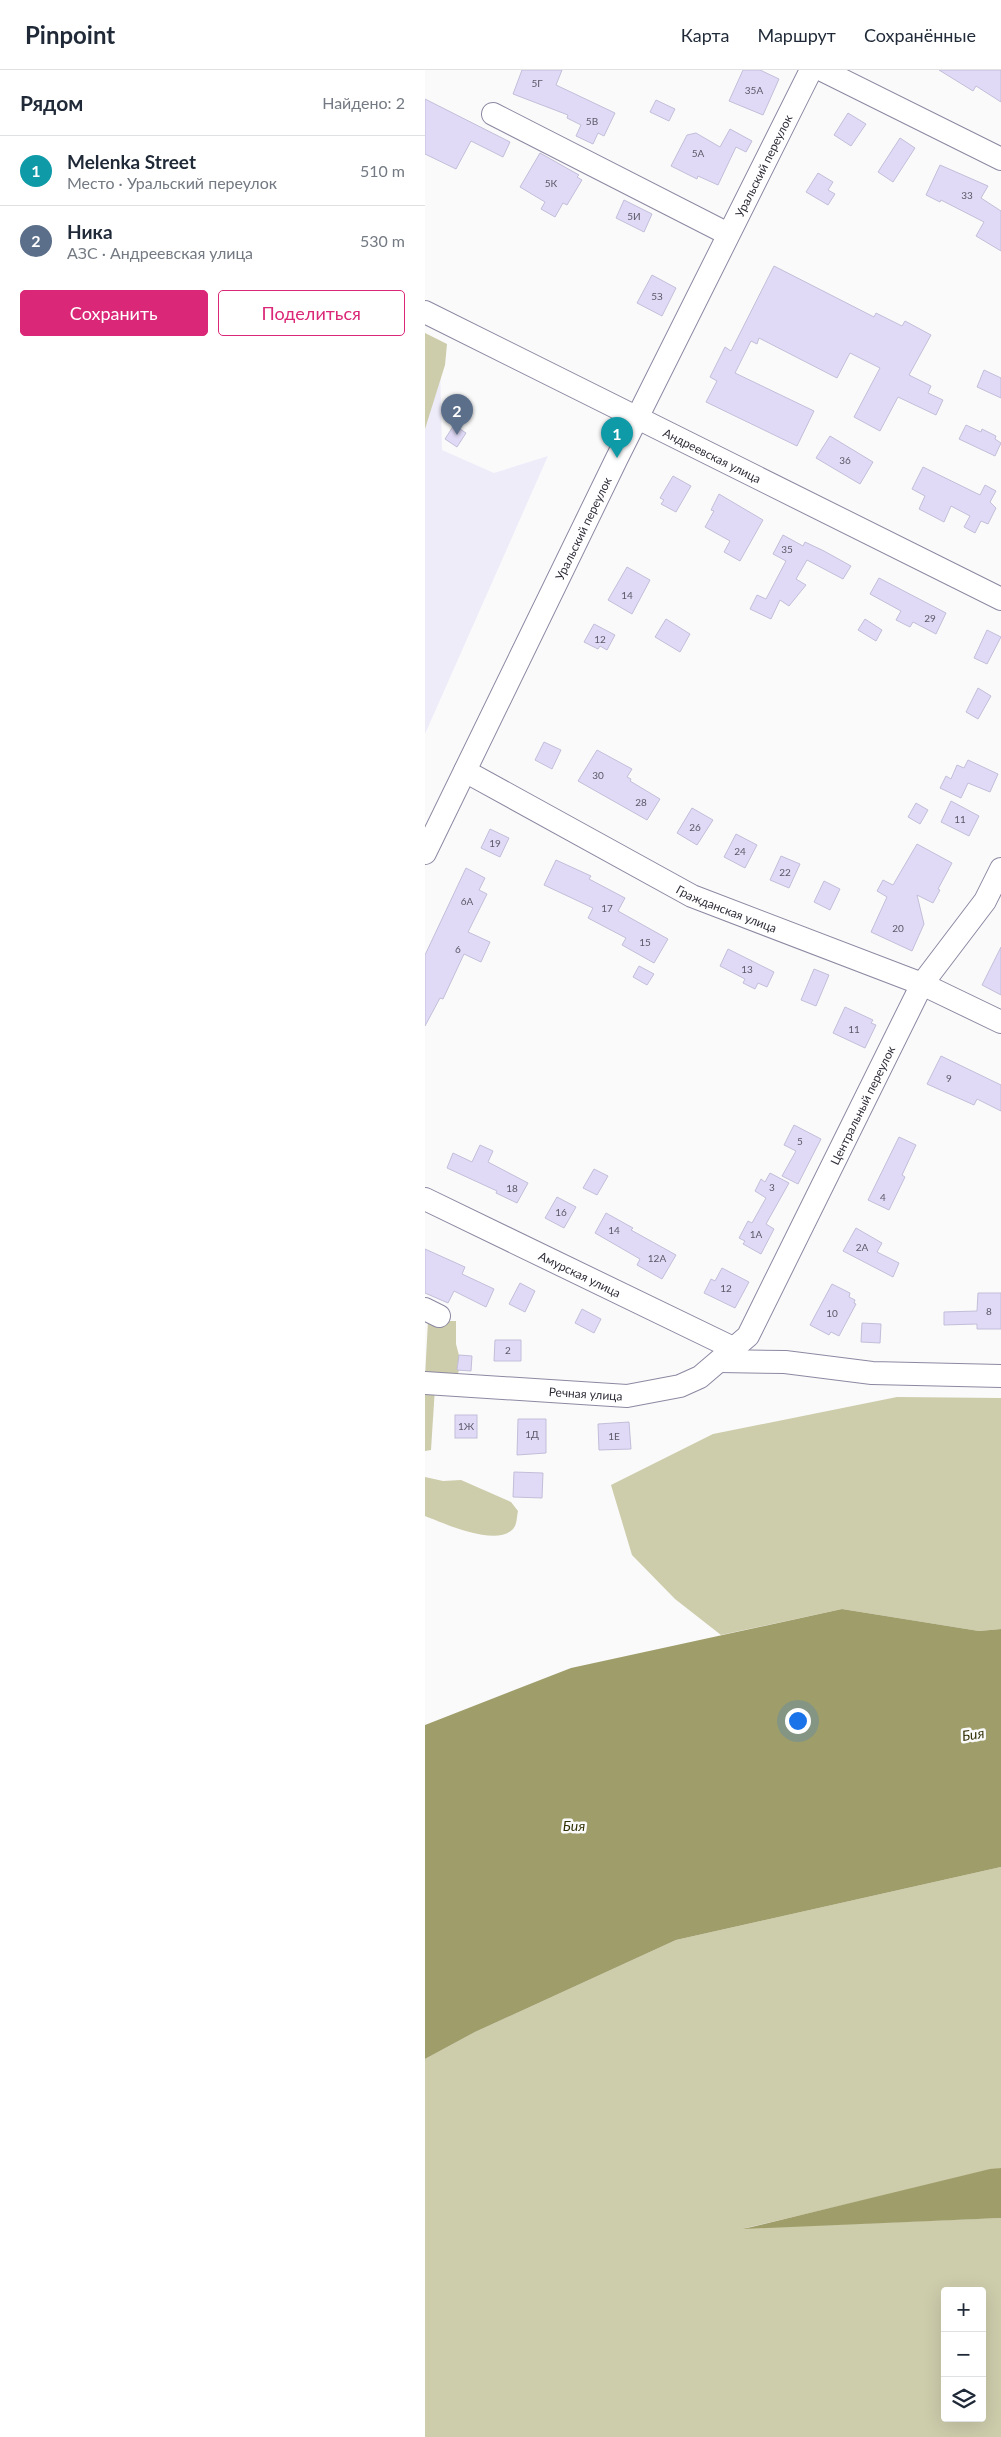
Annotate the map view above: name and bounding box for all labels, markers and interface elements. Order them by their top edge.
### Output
text: Pinpoint [25,20,115,49]
text: Карта [681,24,729,46]
text: Маршрут [757,24,836,46]
text: Сохранённые [864,24,976,46]
house number: 5Г [531,77,543,89]
house number: 35А [745,84,763,96]
text: Рядом [20,90,83,115]
text: Найдено: 2 [322,93,405,112]
street label: Уральский переулок [731,111,795,219]
house number: 5В [586,115,598,127]
house number: 5А [692,147,705,159]
text: Melenka Street [67,150,196,173]
text: 1 [31,161,41,180]
text: 510 m [360,161,405,180]
text: Место · Уральский переулок [67,173,277,192]
house number: 5К [545,177,558,189]
house number: 33 [961,189,973,201]
house number: 5И [627,210,641,222]
text: Ника [67,220,113,243]
text: 2 [31,231,41,250]
text: 530 m [360,231,405,250]
text: АЗС · Андреевская улица [67,243,253,262]
button: Сохранить [20,290,208,336]
button: Поделиться [218,290,405,336]
house number: 5З [651,290,663,302]
pin: 2 [441,394,473,435]
pin: 1 [601,417,633,458]
street label: Андреевская улица [661,424,764,486]
house number: 36 [839,454,851,466]
street label: Уральский переулок [551,474,615,582]
house number: 35 [781,543,793,555]
house number: 14 [621,589,633,601]
house number: 29 [924,612,936,624]
house number: 12 [594,633,606,645]
house number: 30 [592,769,604,781]
house number: 28 [635,796,647,808]
house number: 11 [954,813,966,825]
house number: 26 [689,821,701,833]
house number: 19 [489,837,501,849]
house number: 24 [734,845,746,857]
house number: 22 [779,866,791,878]
street label: Гражданская улица [674,881,779,935]
house number: 6А [461,895,474,907]
house number: 17 [601,902,613,914]
house number: 20 [892,922,904,934]
house number: 15 [639,936,651,948]
house number: 6 [455,943,461,955]
house number: 13 [741,963,753,975]
house number: 11 [848,1023,860,1035]
street label: Центральный переулок [826,1042,898,1167]
house number: 9 [946,1072,952,1084]
house number: 5 [797,1135,803,1147]
house number: 3 [769,1181,775,1193]
house number: 18 [506,1182,518,1194]
house number: 4 [880,1191,886,1203]
house number: 16 [555,1206,567,1218]
house number: 14 [608,1224,620,1236]
house number: 1А [750,1228,763,1240]
house number: 2А [856,1241,869,1253]
street label: Амурская улица [536,1248,623,1300]
house number: 12А [648,1252,666,1264]
house number: 12 [720,1282,732,1294]
house number: 8 [986,1305,992,1317]
house number: 10 [826,1307,838,1319]
house number: 2 [505,1344,511,1356]
street label: Речная улица [548,1383,623,1403]
house number: 1Ж [458,1420,475,1432]
house number: 1Д [525,1428,539,1440]
house number: 1Е [608,1430,620,1442]
your location [785,1708,811,1734]
water label: Бия [961,1724,985,1744]
water label: Бия [563,1817,585,1834]
map controls [941,2287,986,2422]
button: + [941,2287,986,2332]
button: − [941,2332,986,2377]
button: layers [941,2377,986,2422]

